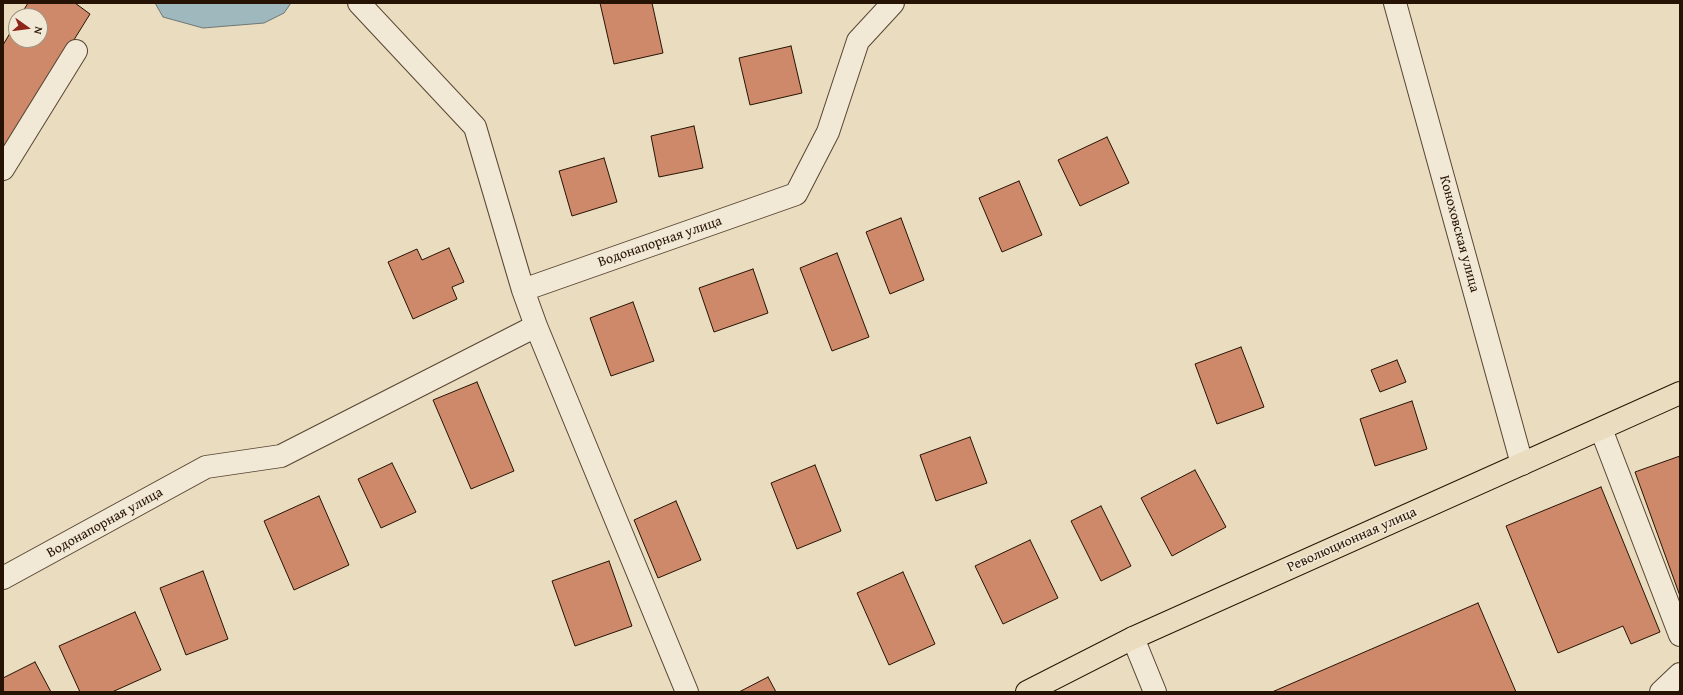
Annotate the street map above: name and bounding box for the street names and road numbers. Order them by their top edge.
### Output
street label: Коноховская улица [1435,174,1483,294]
street label: Водонапорная улица [596,213,724,271]
street label: Водонапорная улица [44,484,166,562]
street label: Революционная улица [1285,504,1419,576]

